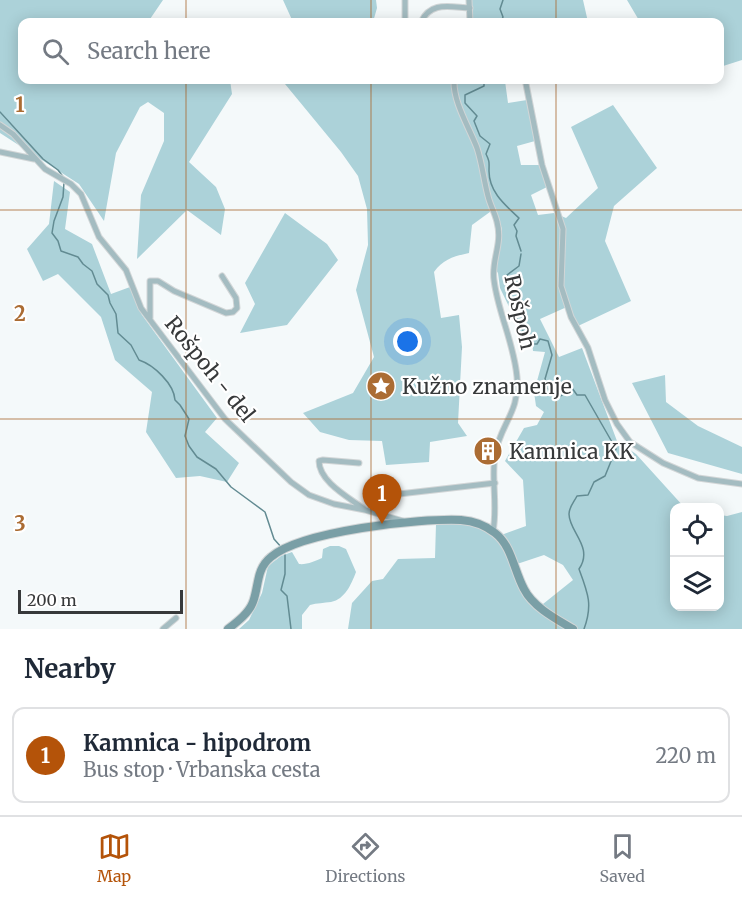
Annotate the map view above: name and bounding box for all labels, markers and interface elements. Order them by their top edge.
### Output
search box [18,18,724,84]
icon: search [39,35,72,68]
text: Search here [87,37,210,65]
text: 1 [15,92,25,117]
street label: Rošpoh [498,272,542,352]
text: 2 [14,301,26,326]
street label: Rošpoh - del [159,311,261,428]
your location [393,327,422,356]
place icon: Kužno znamenje [365,370,397,402]
place label: Kužno znamenje [402,373,572,400]
building icon: Kamnica KK [472,435,504,467]
place label: Kamnica KK [509,438,635,465]
pin: 1 [362,474,401,524]
map controls [670,503,724,611]
button: locate [670,503,724,557]
text: 3 [14,511,26,536]
button: layers [670,557,724,611]
scale bar [18,587,183,614]
text: 200 m [27,590,77,610]
text: Nearby [24,652,116,685]
text: Kamnica - hipodrom [83,729,311,757]
text: 1 [41,743,50,768]
text: 220 m [656,743,716,768]
text: Bus stop · Vrbanska cesta [83,757,320,782]
tab: Map [97,830,131,886]
tab: Directions [325,830,405,886]
tab: Saved [600,830,645,886]

